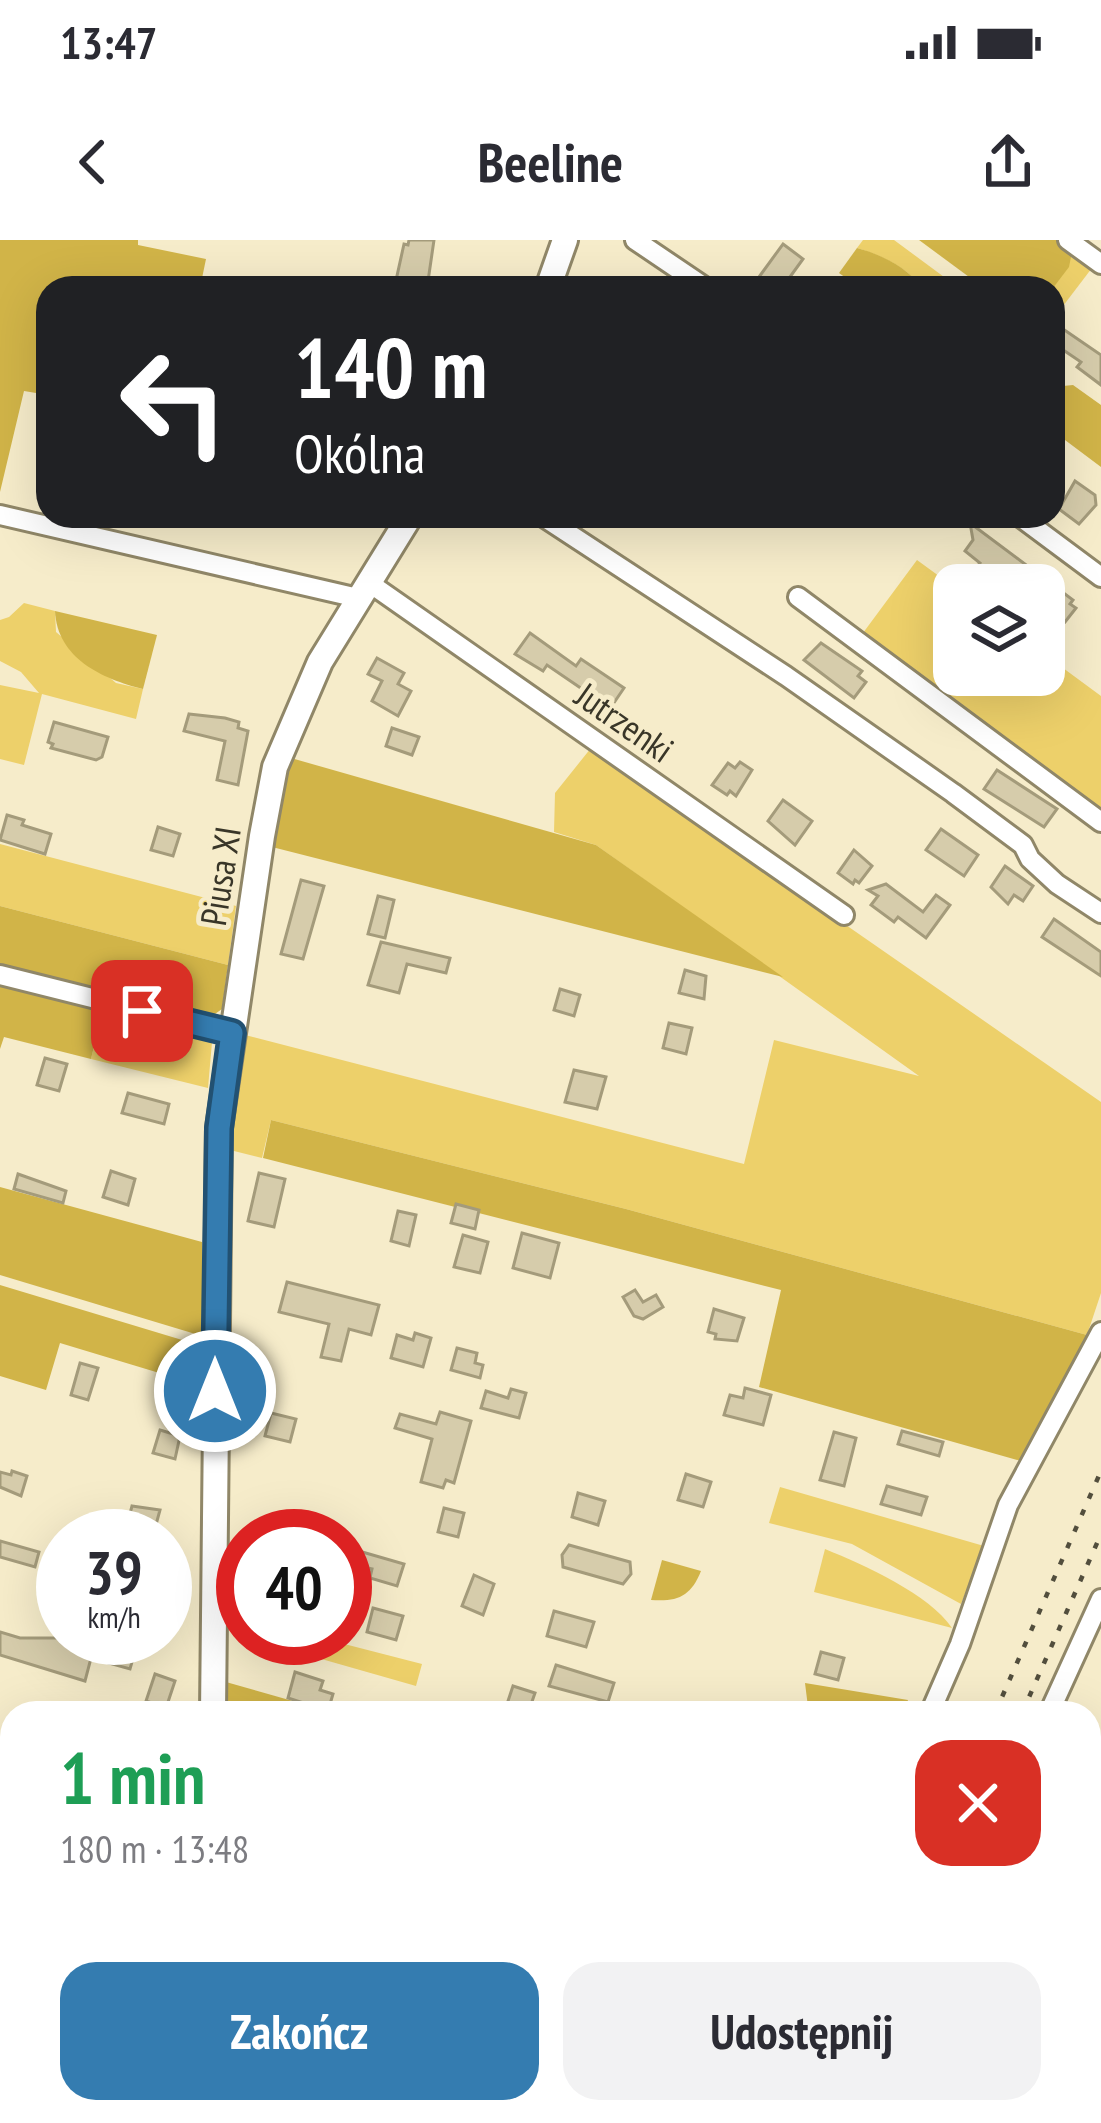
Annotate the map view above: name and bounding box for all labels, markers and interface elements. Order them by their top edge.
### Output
text: 13:47 [60,13,157,71]
text: Beeline [478,127,623,197]
icon: back [60,129,126,195]
icon: share [975,129,1041,195]
text: 140 m [294,312,487,421]
icon: left [96,324,252,480]
text: Okólna [294,418,425,488]
map controls [933,564,1065,696]
button: layers [933,564,1065,696]
street label: Jutrzenki [566,671,683,773]
street label: Piusa XI [189,823,251,929]
pin [91,960,193,1062]
icon: arrive [109,978,175,1044]
position arrow [152,1328,278,1454]
speed limit sign: 40 [216,1509,372,1665]
text: 39 [85,1533,143,1611]
text: km/h [87,1597,141,1636]
text: 1 min [60,1731,205,1824]
button: close [915,1740,1041,1866]
text: 180 m · 13:48 [60,1823,249,1874]
button: Zakończ [60,1962,539,2100]
button: Udostępnij [563,1962,1041,2100]

